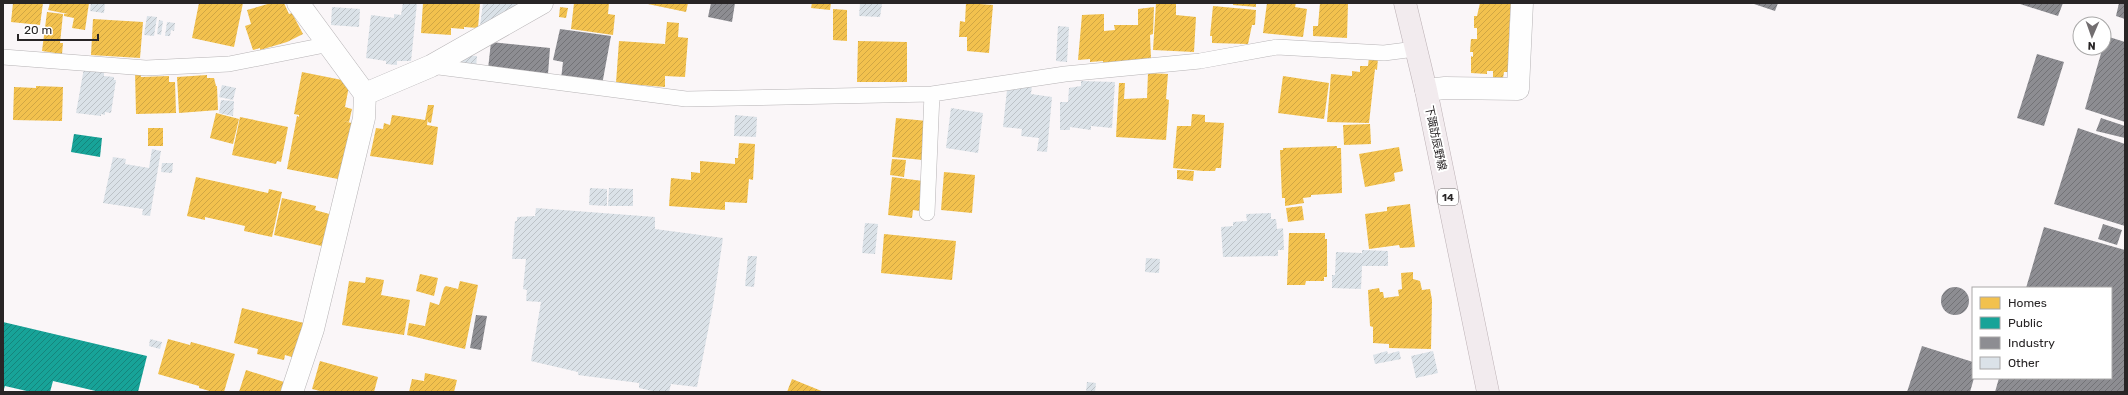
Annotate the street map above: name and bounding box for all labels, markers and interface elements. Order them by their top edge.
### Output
scale bar [18,16,98,42]
north arrow [2072,16,2112,56]
text: 20 m [24,23,52,37]
text: N [2087,39,2096,52]
street label: 下諏訪辰野線 [1422,104,1449,172]
road number: 14 [1438,189,1458,205]
legend [1972,287,2112,379]
text: Homes [2008,296,2047,310]
text: Public [2008,316,2043,330]
text: Industry [2008,336,2055,350]
text: Other [2008,356,2040,370]

